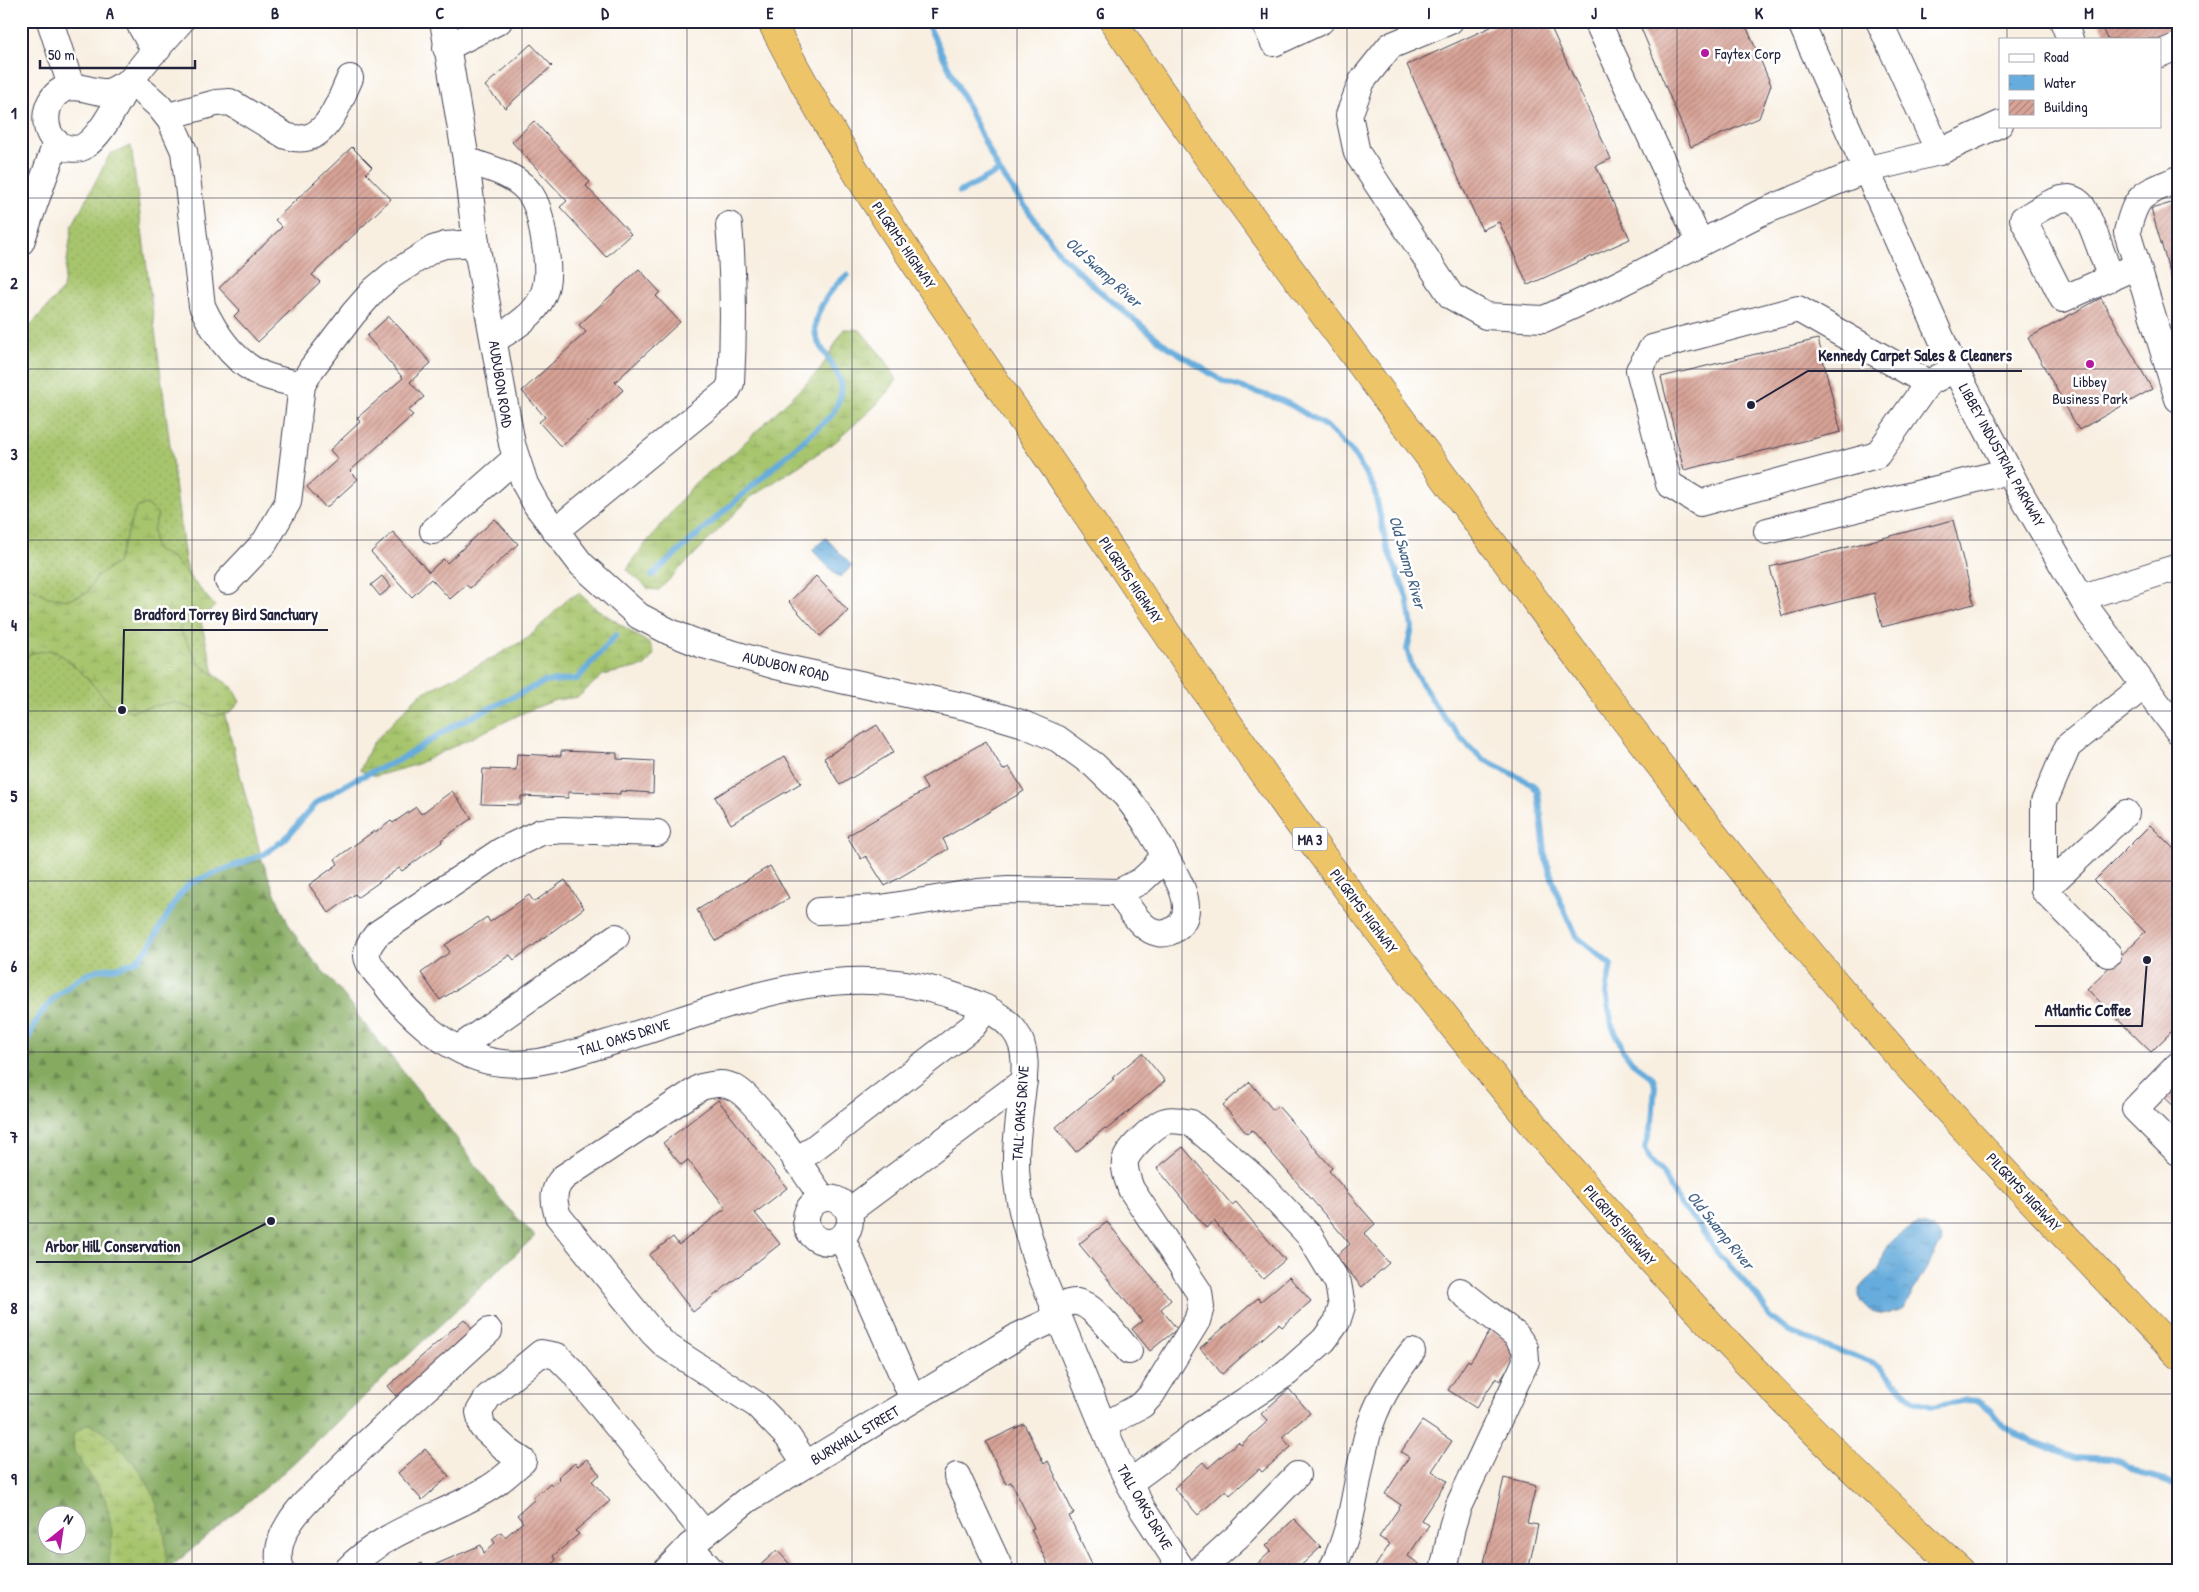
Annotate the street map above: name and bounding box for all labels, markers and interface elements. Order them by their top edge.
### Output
text: A [106,2,114,24]
text: B [271,2,279,24]
text: C [436,2,445,24]
text: D [601,2,609,24]
text: E [766,2,774,24]
text: F [931,2,939,24]
text: G [1096,2,1104,24]
text: H [1260,2,1268,24]
text: I [1427,2,1431,24]
text: J [1591,2,1597,24]
text: K [1755,2,1764,24]
text: L [1921,2,1927,24]
text: M [2084,2,2094,24]
scale bar [40,38,195,70]
legend [1999,38,2162,128]
place label: Faytex Corp [1714,43,1781,64]
text: 50 m [48,44,75,65]
text: Road [2044,46,2069,67]
marker: Faytex Corp [1699,47,1711,59]
text: Water [2044,72,2076,93]
text: Building [2044,96,2088,117]
text: 1 [11,102,17,124]
street label: PILGRIMS HIGHWAY [867,197,941,293]
water label: Old Swamp River [1061,232,1148,313]
text: 2 [10,272,18,294]
street label: AUDUBON ROAD [484,339,518,430]
callout: Kennedy Carpet Sales & Cleaners [1808,340,2022,371]
text: Kennedy Carpet Sales & Cleaners [1818,344,2013,367]
marker: Libbey Business Park [2084,358,2096,370]
place label: Libbey Business Park [2052,371,2128,409]
street label: LIBBEY INDUSTRIAL PARKWAY [1954,380,2050,531]
text: 3 [10,443,18,465]
water label: Old Swamp River [1384,513,1432,613]
street label: PILGRIMS HIGHWAY [1094,532,1168,628]
callout: Bradford Torrey Bird Sanctuary [124,599,328,630]
text: Bradford Torrey Bird Sanctuary [134,603,318,626]
text: 4 [11,614,17,636]
street label: AUDUBON ROAD [741,646,832,686]
text: 5 [11,785,18,807]
road number: MA 3 [1292,828,1328,851]
street label: PILGRIMS HIGHWAY [1325,864,1403,958]
text: 6 [11,955,18,977]
callout: Atlantic Coffee [2035,995,2142,1026]
text: Atlantic Coffee [2045,999,2132,1021]
street label: TALL OAKS DRIVE [575,1013,673,1061]
street label: TALL OAKS DRIVE [1006,1064,1034,1161]
text: 7 [9,1126,18,1148]
street label: PILGRIMS HIGHWAY [1982,1148,2066,1236]
street label: PILGRIMS HIGHWAY [1579,1180,1661,1270]
water label: Old Swamp River [1682,1186,1761,1275]
callout: Arbor Hill Conservation [36,1231,191,1262]
text: Arbor Hill Conservation [45,1235,181,1257]
text: 8 [11,1297,18,1319]
street label: BURKHALL STREET [807,1400,904,1470]
street label: TALL OAKS DRIVE [1112,1460,1178,1554]
text: 9 [11,1468,17,1490]
north arrow [38,1504,88,1554]
text: N [61,1508,77,1529]

